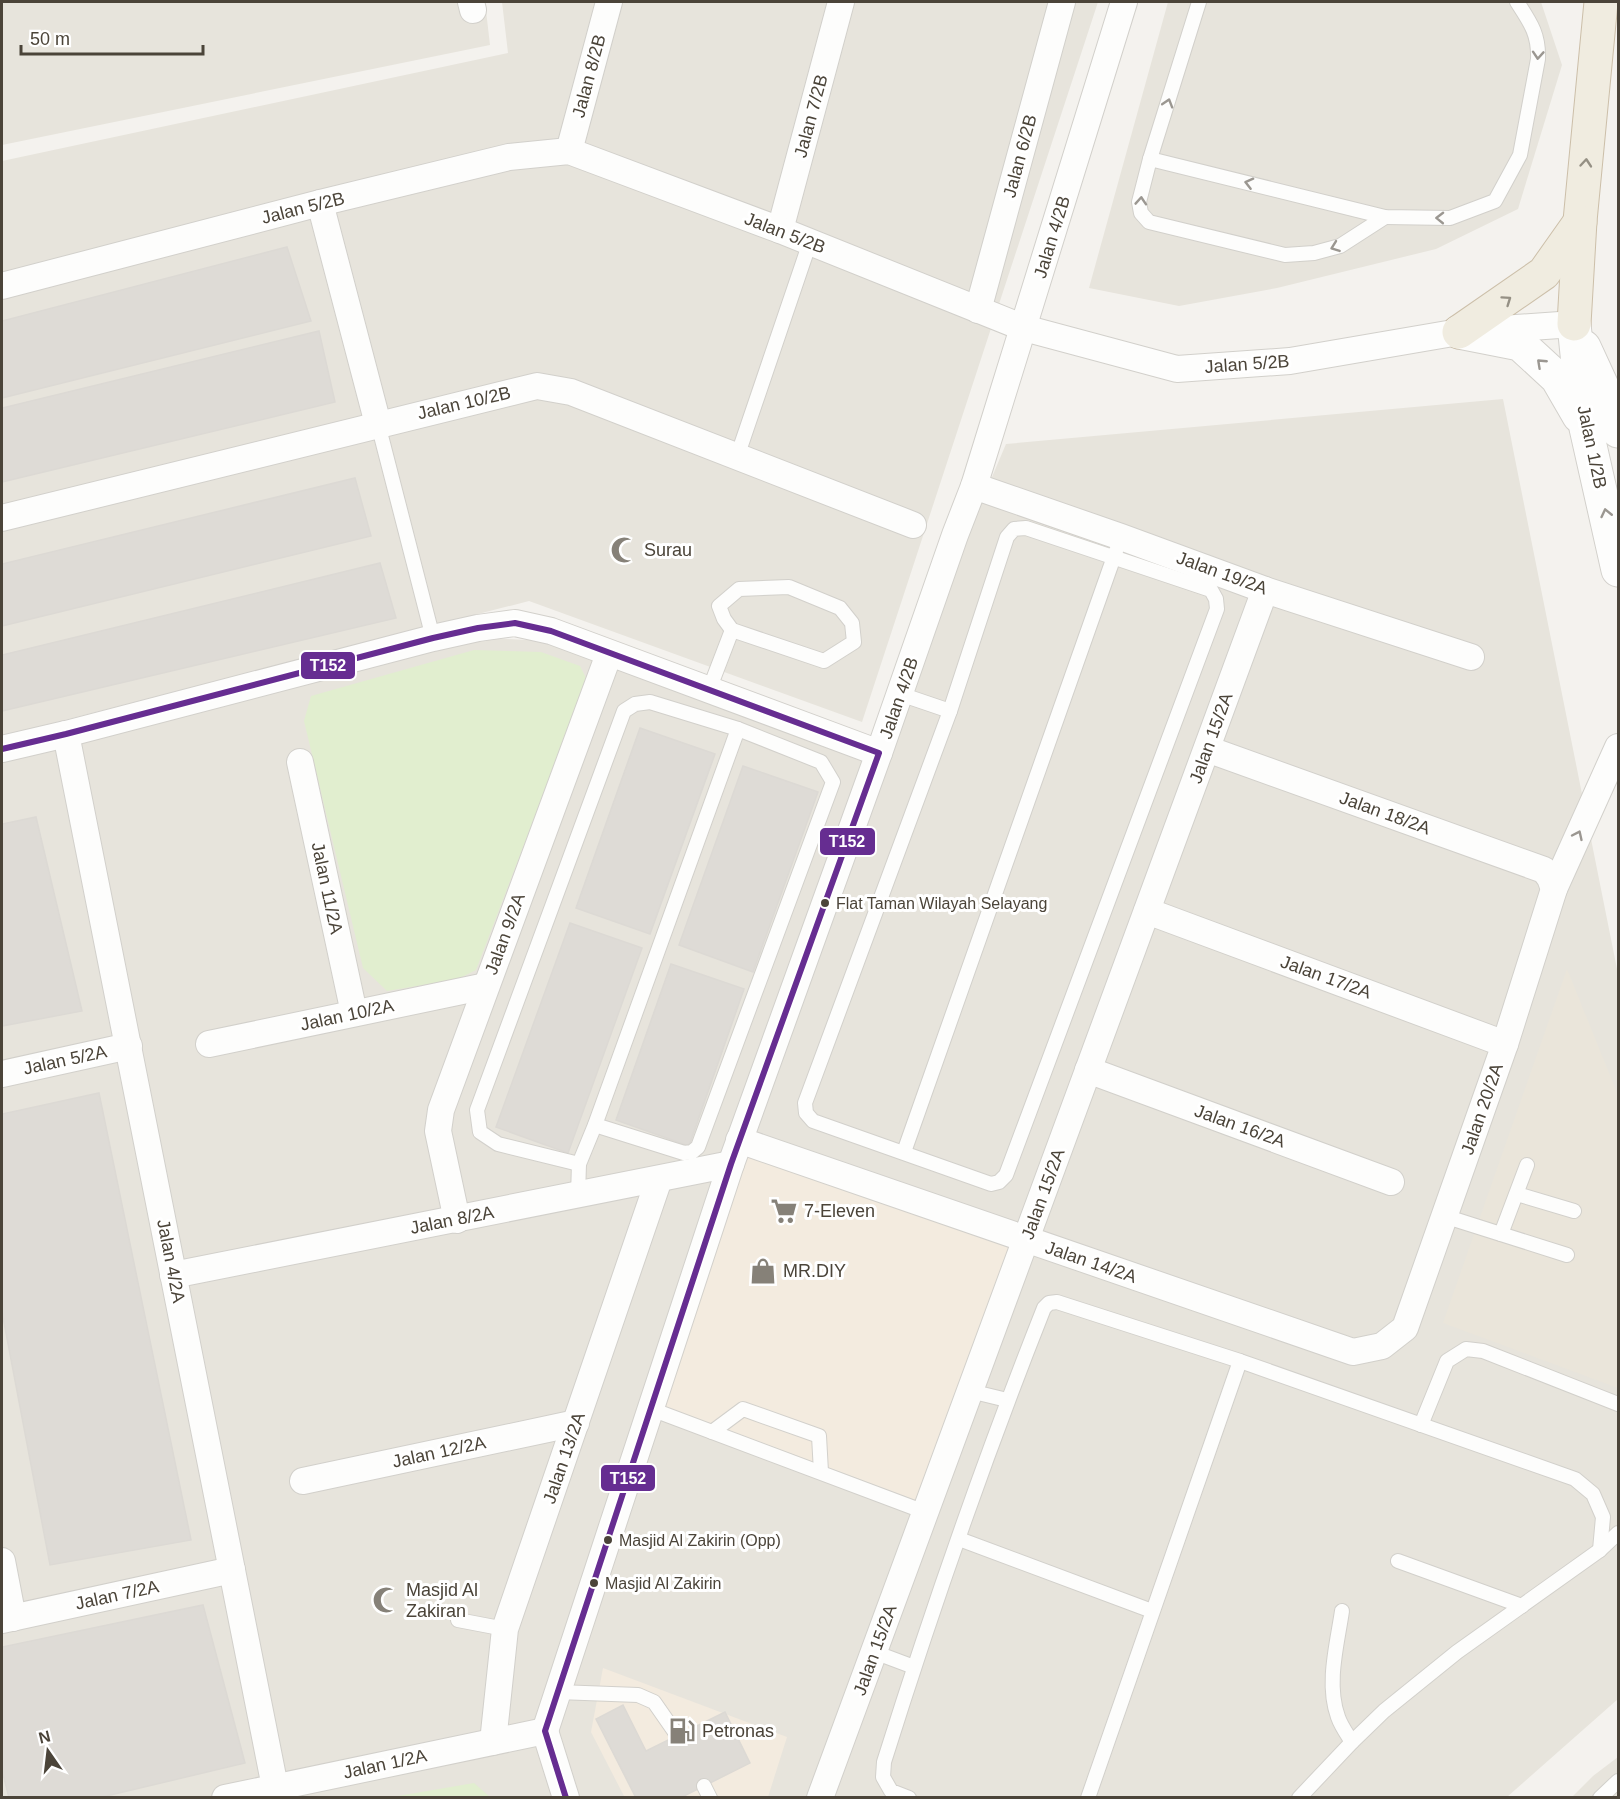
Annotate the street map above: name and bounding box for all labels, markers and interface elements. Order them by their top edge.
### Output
scale bar [21,18,202,56]
text: 50 m [30,29,70,49]
street label: Jalan 8/2B [568,32,610,120]
one-way arrow [1531,50,1544,59]
street label: Jalan 7/2B [790,72,832,160]
one-way arrow [1160,98,1173,109]
street label: Jalan 6/2B [999,112,1041,200]
one-way arrow [1579,158,1592,167]
one-way arrow [1244,178,1254,191]
street label: Jalan 5/2B [259,188,347,228]
street label: Jalan 4/2B [1030,193,1074,281]
one-way arrow [1135,196,1148,205]
street label: Jalan 5/2B [742,208,828,258]
one-way arrow [1435,211,1444,224]
one-way arrow [1330,239,1341,252]
one-way arrow [1501,296,1512,307]
street label: Jalan 5/2B [1204,351,1290,377]
one-way arrow [1537,360,1548,371]
street label: Jalan 10/2B [415,383,513,423]
street label: Jalan 1/2B [1573,403,1611,491]
one-way arrow [1600,508,1613,518]
mosque icon: Surau [609,535,639,565]
place label: Surau [644,540,692,560]
street label: Jalan 19/2A [1174,547,1270,599]
line badge: T152 [300,651,356,680]
street label: Jalan 4/2B [876,655,922,741]
text: T152 [310,657,346,674]
street label: Jalan 15/2A [1185,690,1237,786]
street label: Jalan 18/2A [1337,787,1433,839]
line badge: T152 [819,827,876,856]
one-way arrow [1571,831,1583,842]
text: T152 [829,833,865,850]
street label: Jalan 11/2A [307,840,347,936]
street label: Jalan 9/2A [481,891,529,977]
place label: Flat Taman Wilayah Selayang [836,895,1047,912]
marker: Flat Taman Wilayah Selayang [819,897,831,909]
street label: Jalan 17/2A [1278,951,1374,1003]
street label: Jalan 10/2A [298,995,396,1035]
street label: Jalan 5/2A [21,1041,109,1079]
street label: Jalan 20/2A [1457,1061,1507,1157]
street label: Jalan 16/2A [1192,1100,1288,1152]
street label: Jalan 15/2A [1017,1146,1069,1242]
supermarket icon: 7-Eleven [769,1196,799,1226]
place label: 7-Eleven [804,1201,875,1221]
street label: Jalan 8/2A [408,1202,496,1238]
street label: Jalan 4/2A [153,1217,189,1305]
street label: Jalan 14/2A [1043,1237,1139,1287]
shop icon: MR.DIY [748,1256,778,1286]
place label: MR.DIY [783,1261,846,1281]
street label: Jalan 13/2A [539,1410,589,1506]
street label: Jalan 12/2A [390,1432,488,1472]
line badge: T152 [600,1464,656,1492]
text: T152 [610,1470,646,1487]
place label: Masjid Al Zakirin (Opp) [619,1532,781,1549]
marker: Masjid Al Zakirin (Opp) [602,1534,614,1546]
place label: Masjid Al Zakirin [605,1575,721,1592]
street label: Jalan 7/2A [73,1576,161,1614]
marker: Masjid Al Zakirin [588,1577,600,1589]
place label: Masjid Al Zakiran [406,1580,478,1621]
mosque icon: Masjid Al Zakiran [371,1585,401,1615]
street label: Jalan 15/2A [849,1602,901,1698]
fuel station icon: Petronas [667,1716,697,1746]
north arrow [18,1721,78,1781]
place label: Petronas [702,1721,774,1741]
text: N [37,1727,52,1747]
street label: Jalan 1/2A [341,1745,429,1783]

